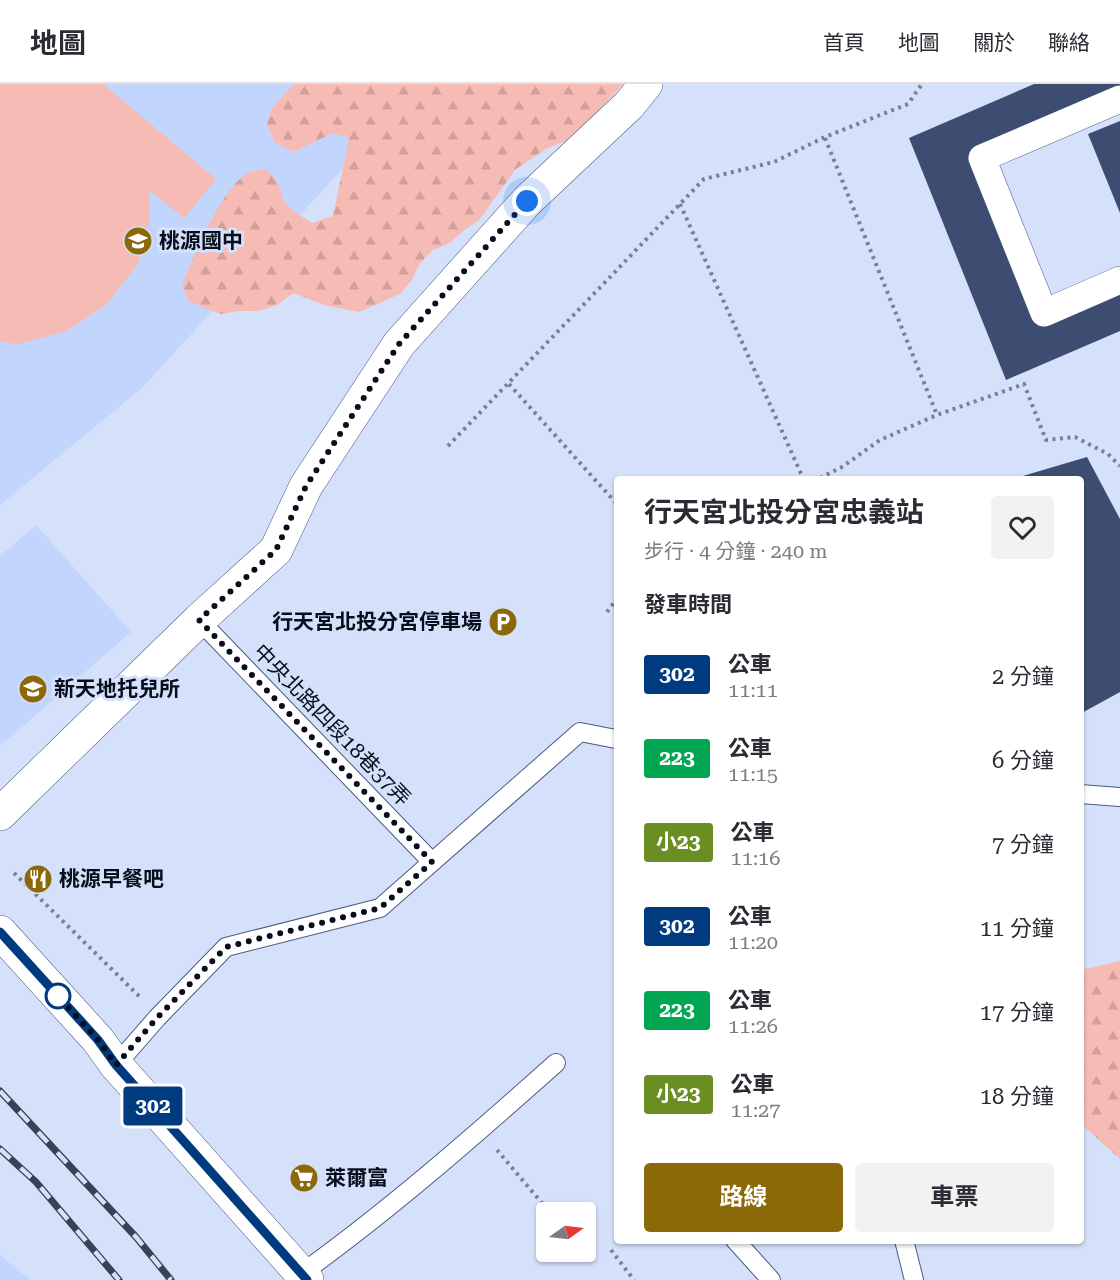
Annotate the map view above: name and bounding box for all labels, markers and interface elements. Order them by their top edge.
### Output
text: 地圖 [30,27,86,60]
text: 首頁 [823,31,865,55]
text: 地圖 [898,31,940,55]
text: 關於 [973,31,1015,55]
text: 聯絡 [1048,31,1090,55]
your location [512,186,542,216]
school or university icon: 桃源國中 [122,225,154,257]
place label: 桃源國中 [159,229,243,253]
text: 行天宮北投分宮忠義站 [644,496,924,529]
button: heart [991,496,1054,559]
text: 步行 · 4 分鐘 · 240 m [644,539,828,563]
text: 發車時間 [644,592,732,617]
parking icon: 行天宮北投分宮停車場 [487,606,519,638]
place label: 行天宮北投分宮停車場 [272,610,482,634]
street label: 中央北路四段18巷37弄 [249,639,415,811]
text: 公車 [728,652,772,677]
text: 302 [659,662,695,686]
text: 2 分鐘 [992,664,1054,689]
school or university icon: 新天地托兒所 [17,673,49,705]
place label: 新天地托兒所 [54,677,180,701]
text: 11:11 [728,678,778,702]
text: 公車 [728,736,772,761]
text: 223 [659,746,695,770]
text: 6 分鐘 [992,748,1054,773]
text: 11:15 [728,762,778,786]
text: 公車 [731,820,775,845]
text: 小23 [656,830,701,854]
text: 7 分鐘 [992,832,1054,857]
text: 11:16 [731,846,780,870]
restaurant icon: 桃源早餐吧 [22,863,54,895]
place label: 桃源早餐吧 [59,867,164,891]
text: 公車 [728,904,772,929]
text: 302 [659,914,695,938]
text: 11 分鐘 [980,916,1054,941]
text: 11:20 [728,930,778,954]
unlabelled marker [45,983,71,1009]
text: 公車 [728,988,772,1013]
text: 223 [659,998,695,1022]
text: 17 分鐘 [980,1000,1054,1025]
text: 11:26 [728,1014,778,1038]
text: 公車 [731,1072,775,1097]
text: 小23 [656,1082,701,1106]
text: 18 分鐘 [980,1084,1054,1109]
line badge: 302 [118,1086,188,1126]
text: 302 [135,1094,171,1118]
text: 11:27 [731,1098,780,1122]
supermarket icon: 萊爾富 [288,1162,320,1194]
button: 路線 [644,1163,843,1232]
button: 車票 [855,1163,1054,1232]
place label: 萊爾富 [325,1166,388,1190]
north arrow [536,1202,596,1262]
map controls [536,1202,596,1262]

